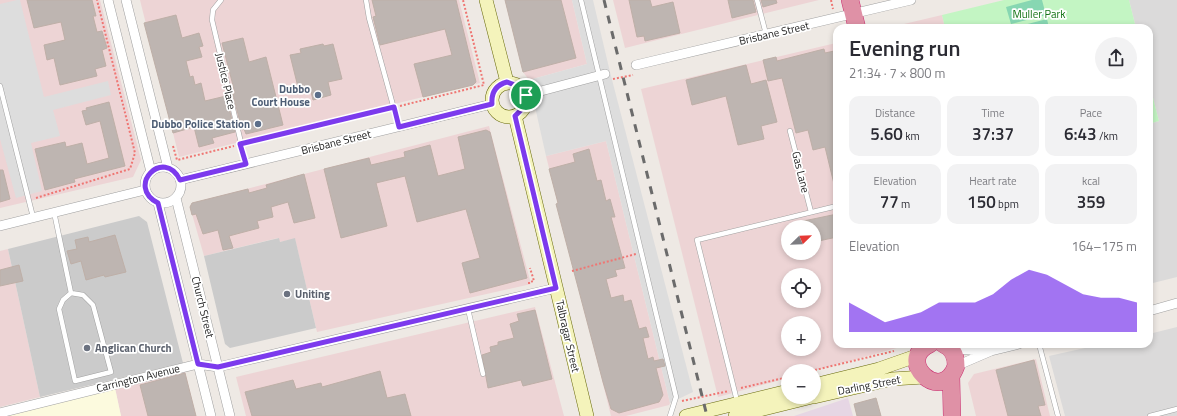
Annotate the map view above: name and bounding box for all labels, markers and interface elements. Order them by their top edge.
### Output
park label: Muller Park [1013,6,1066,22]
street label: Brisbane Street [737,17,811,49]
text: Evening run [849,31,960,65]
button: share [1095,37,1137,79]
street label: Justice Place [212,51,240,111]
text: 21:34 · 7 × 800 m [849,63,945,83]
pin [509,78,543,112]
place label: Dubbo Court House [252,81,310,110]
icon: arrive [515,84,537,106]
marker: Dubbo Court House [313,90,323,100]
text: Distance [875,105,915,121]
text: Time [982,105,1004,121]
text: Pace [1080,105,1102,121]
place label: Dubbo Police Station [151,116,250,132]
marker: Dubbo Police Station [253,119,263,129]
text: 5.60 [870,121,903,147]
text: 37:37 [972,121,1014,147]
text: 6:43 [1064,121,1097,147]
street label: Brisbane Street [299,126,373,158]
text: km [903,128,920,144]
text: /km [1097,128,1118,144]
street label: Gas Lane [788,150,814,195]
text: Elevation [874,173,916,189]
text: Heart rate [969,173,1017,189]
text: kcal [1082,173,1100,189]
text: 77 [880,189,899,215]
text: 150 [967,189,996,215]
text: 359 [1077,189,1105,215]
text: m [899,196,910,212]
text: bpm [996,196,1019,212]
north arrow [781,220,821,260]
map controls [781,220,821,404]
text: Elevation [849,236,900,256]
text: 164–175 m [1071,236,1137,256]
button: locate [781,268,821,308]
street label: Church Street [188,275,218,340]
place label: Uniting [295,286,330,302]
marker: Uniting [282,289,292,299]
street label: Talbragar Street [552,298,584,374]
button: + [781,316,821,356]
place label: Anglican Church [95,340,172,356]
marker: Anglican Church [82,343,92,353]
street label: Carrington Avenue [95,360,182,396]
button: − [781,364,821,404]
street label: Darling Street [836,371,902,399]

